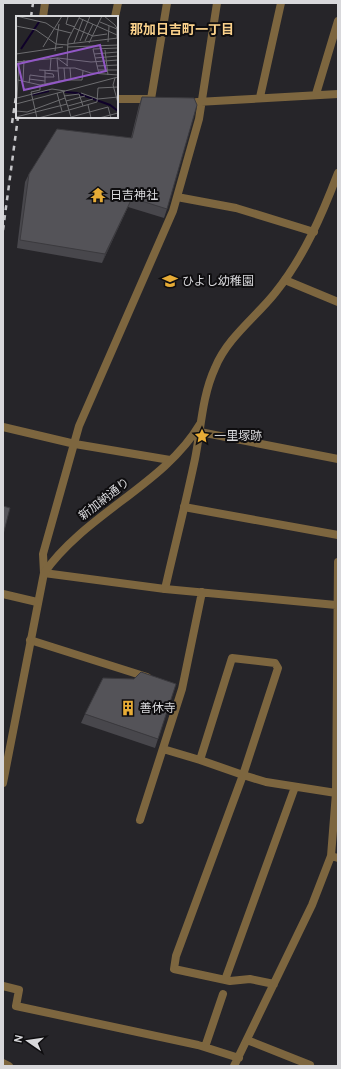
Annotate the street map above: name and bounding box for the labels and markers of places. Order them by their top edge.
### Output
temple icon: 日吉神社 [89,186,107,204]
place label: 日吉神社 [110,188,158,204]
school or university icon: ひよし幼稚園 [161,272,179,290]
place label: ひよし幼稚園 [182,274,254,290]
place icon: 一里塚跡 [193,427,211,445]
place label: 一里塚跡 [214,429,262,445]
building icon: 善休寺 [119,699,137,717]
place label: 善休寺 [140,701,176,717]

